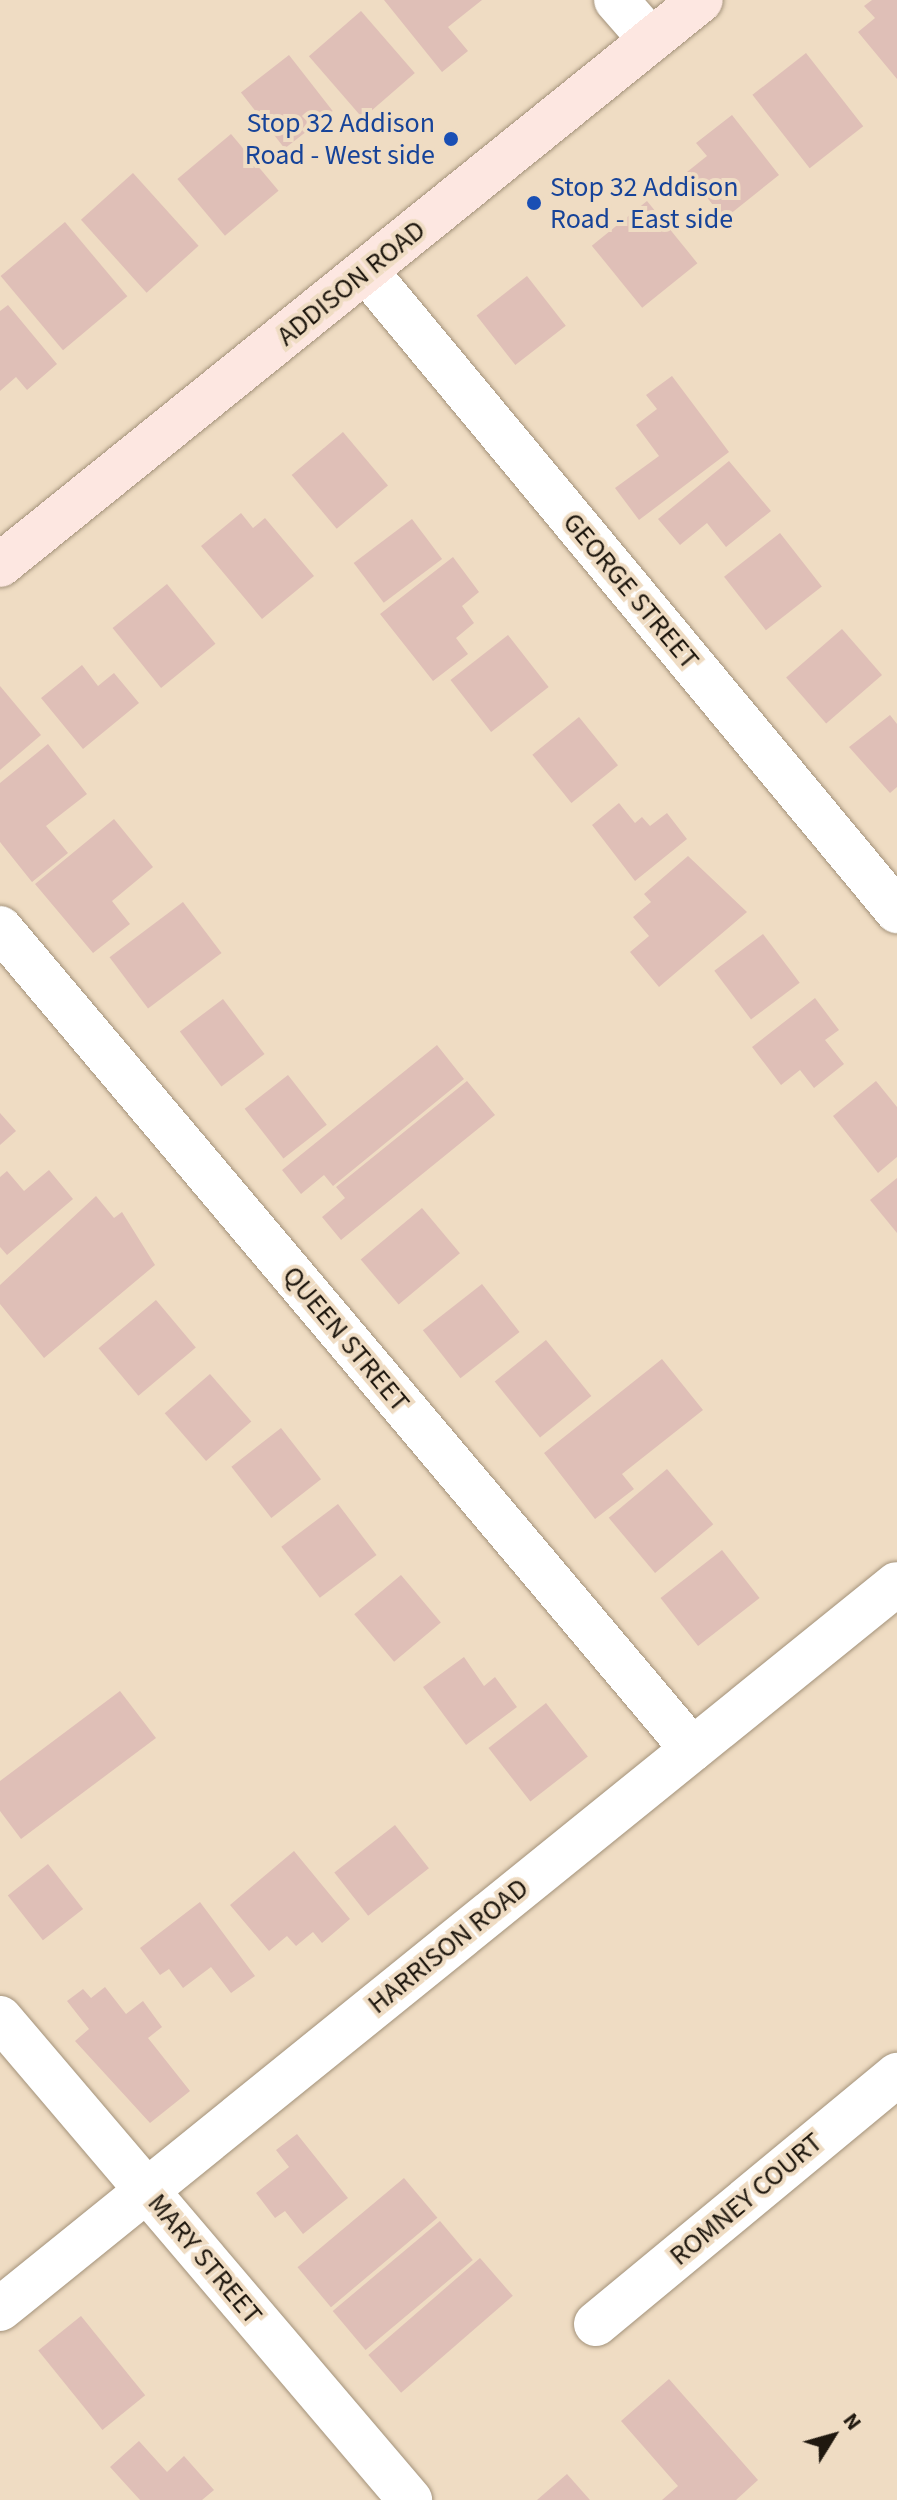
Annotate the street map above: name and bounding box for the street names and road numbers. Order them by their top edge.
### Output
street label: ADDISON ROAD [270,213,432,353]
street label: GEORGE STREET [556,506,706,676]
street label: QUEEN STREET [275,1259,417,1419]
street label: HARRISON ROAD [361,1871,535,2021]
street label: ROMNEY COURT [663,2125,829,2273]
street label: MARY STREET [141,2187,269,2331]

